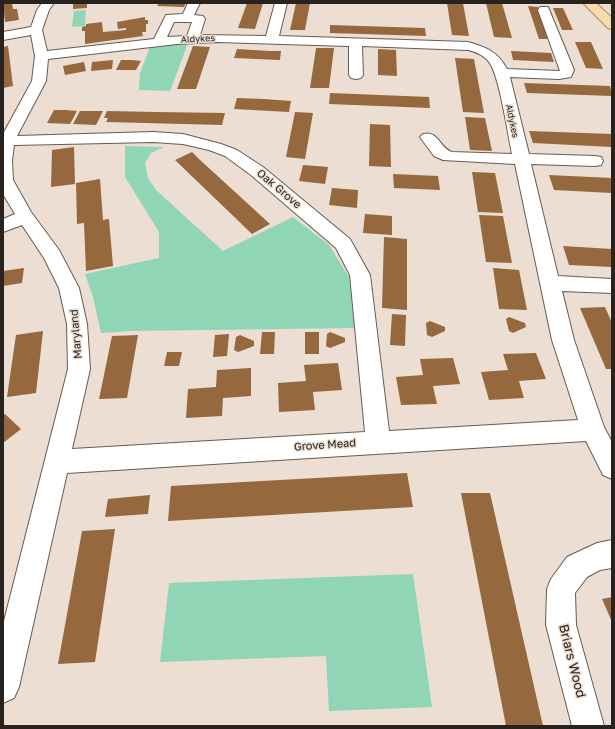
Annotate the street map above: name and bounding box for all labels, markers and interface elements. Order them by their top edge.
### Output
street label: Aldykes [181,33,215,45]
street label: Aldykes [503,103,521,139]
street label: Oak Grove [254,167,304,211]
street label: Maryland [67,309,85,359]
street label: Grove Mead [294,436,356,454]
street label: Briars Wood [555,623,589,699]

